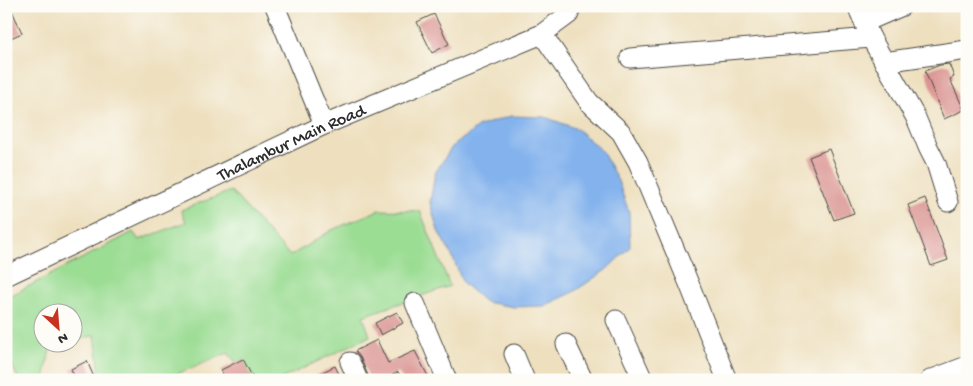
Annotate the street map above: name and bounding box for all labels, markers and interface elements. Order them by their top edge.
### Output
street label: Thalambur Main Road [214,100,370,187]
north arrow [32,304,82,354]
text: N [55,328,70,347]

